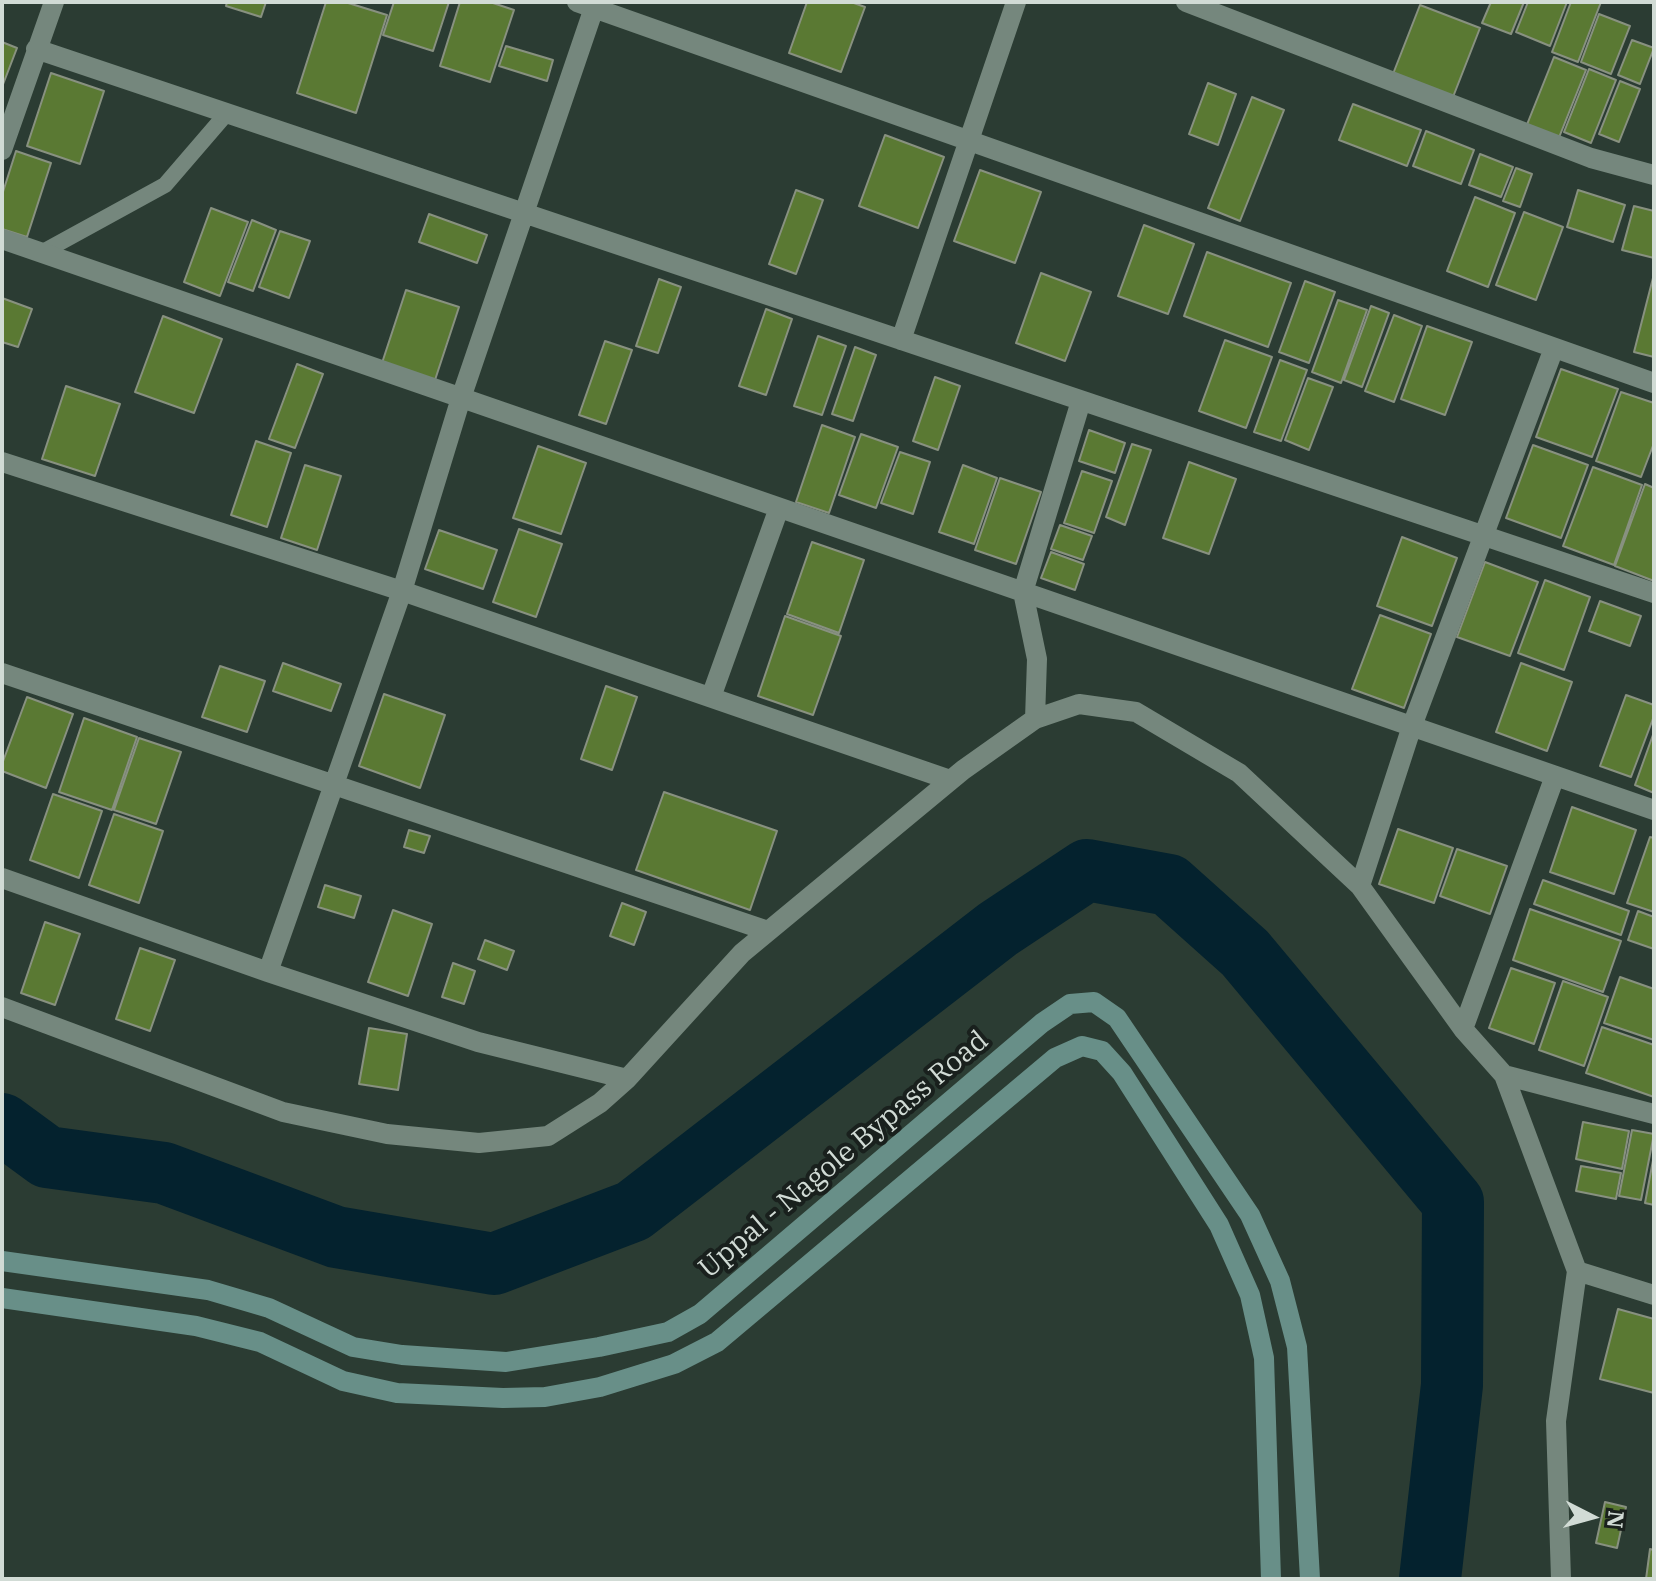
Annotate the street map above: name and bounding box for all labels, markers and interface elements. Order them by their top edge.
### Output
street label: Uppal - Nagole Bypass Road [693,1024,995,1286]
north arrow [1552,1477,1632,1557]
text: N [1601,1509,1632,1530]

